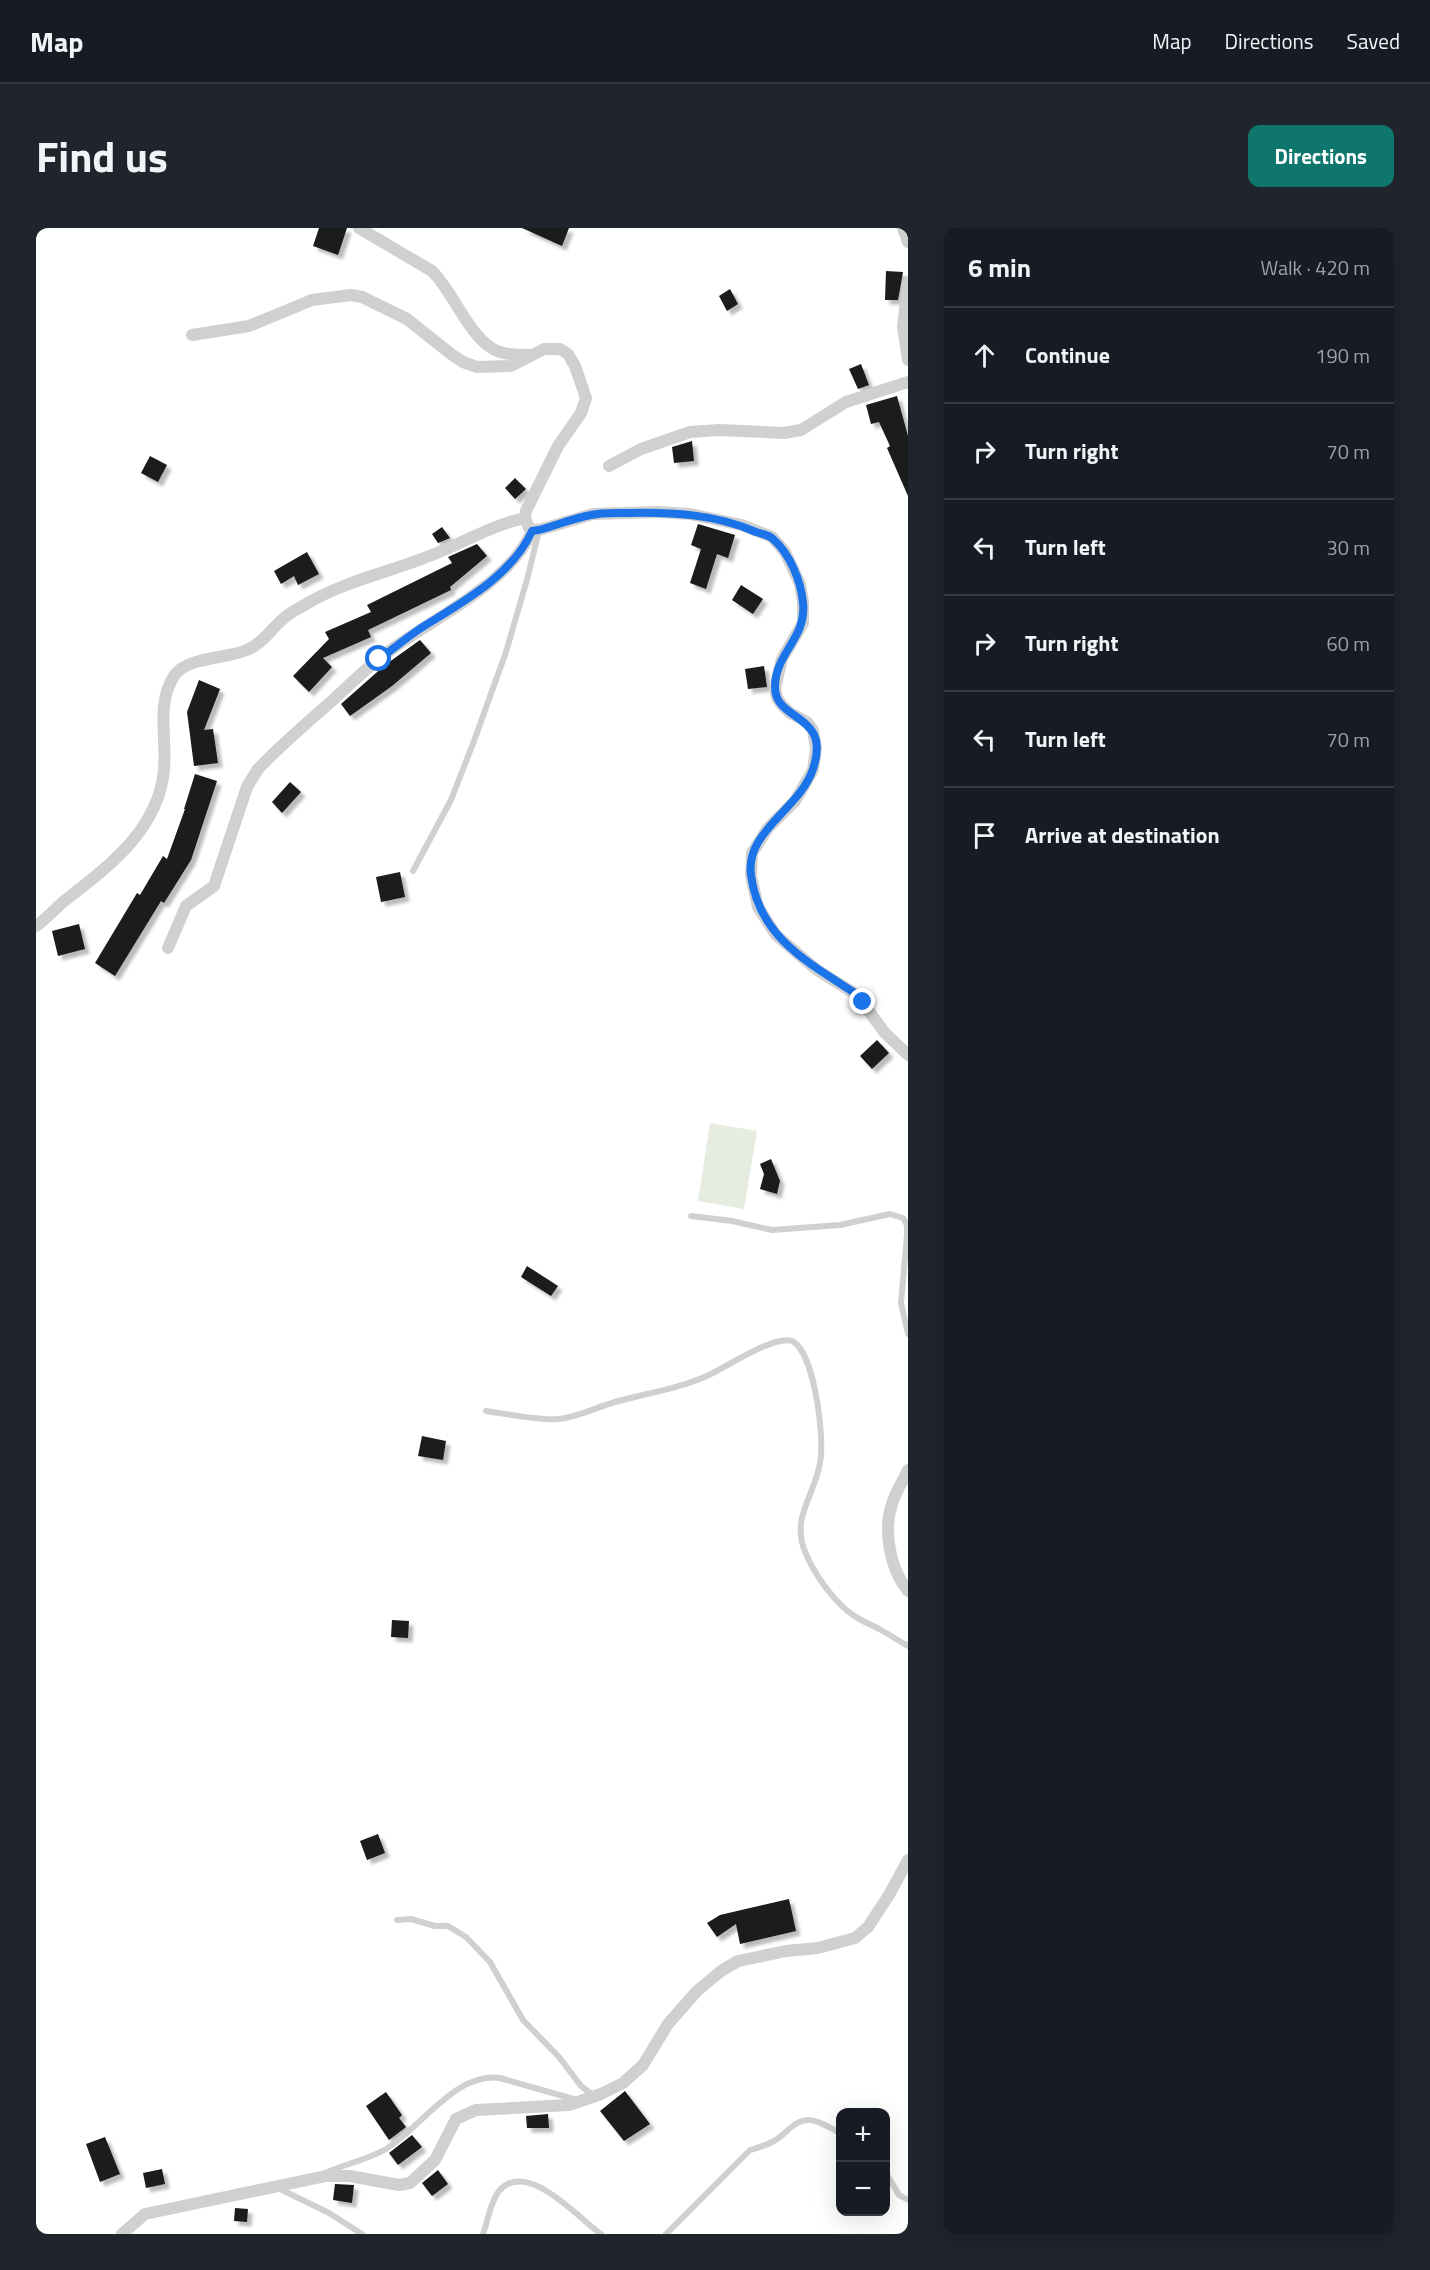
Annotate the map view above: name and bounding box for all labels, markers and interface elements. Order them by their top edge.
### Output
text: Map [30,20,84,63]
text: Map [1152,25,1192,57]
text: Directions [1225,25,1314,57]
text: Saved [1347,25,1400,57]
text: Find us [36,124,168,188]
button: Directions [1248,125,1394,187]
text: 6 min [968,248,1031,287]
text: Walk · 420 m [1261,252,1370,283]
text: Continue [1025,338,1110,372]
icon: ahead [968,339,1001,372]
text: 190 m [1315,340,1370,371]
text: Turn right [1025,434,1119,468]
icon: right [968,435,1001,468]
text: 70 m [1326,436,1370,467]
text: Turn left [1025,530,1106,564]
icon: left [968,531,1001,564]
text: 30 m [1326,532,1370,563]
text: Turn right [1025,626,1119,660]
icon: right [968,627,1001,660]
text: 60 m [1326,628,1370,659]
route start [365,645,391,671]
text: Turn left [1025,722,1106,756]
icon: left [968,723,1001,756]
text: 70 m [1326,724,1370,755]
text: Arrive at destination [1025,818,1220,852]
icon: arrive [968,819,1001,852]
route end [849,988,875,1014]
map controls [836,2108,890,2216]
button: + [836,2108,890,2162]
button: − [836,2162,890,2216]

